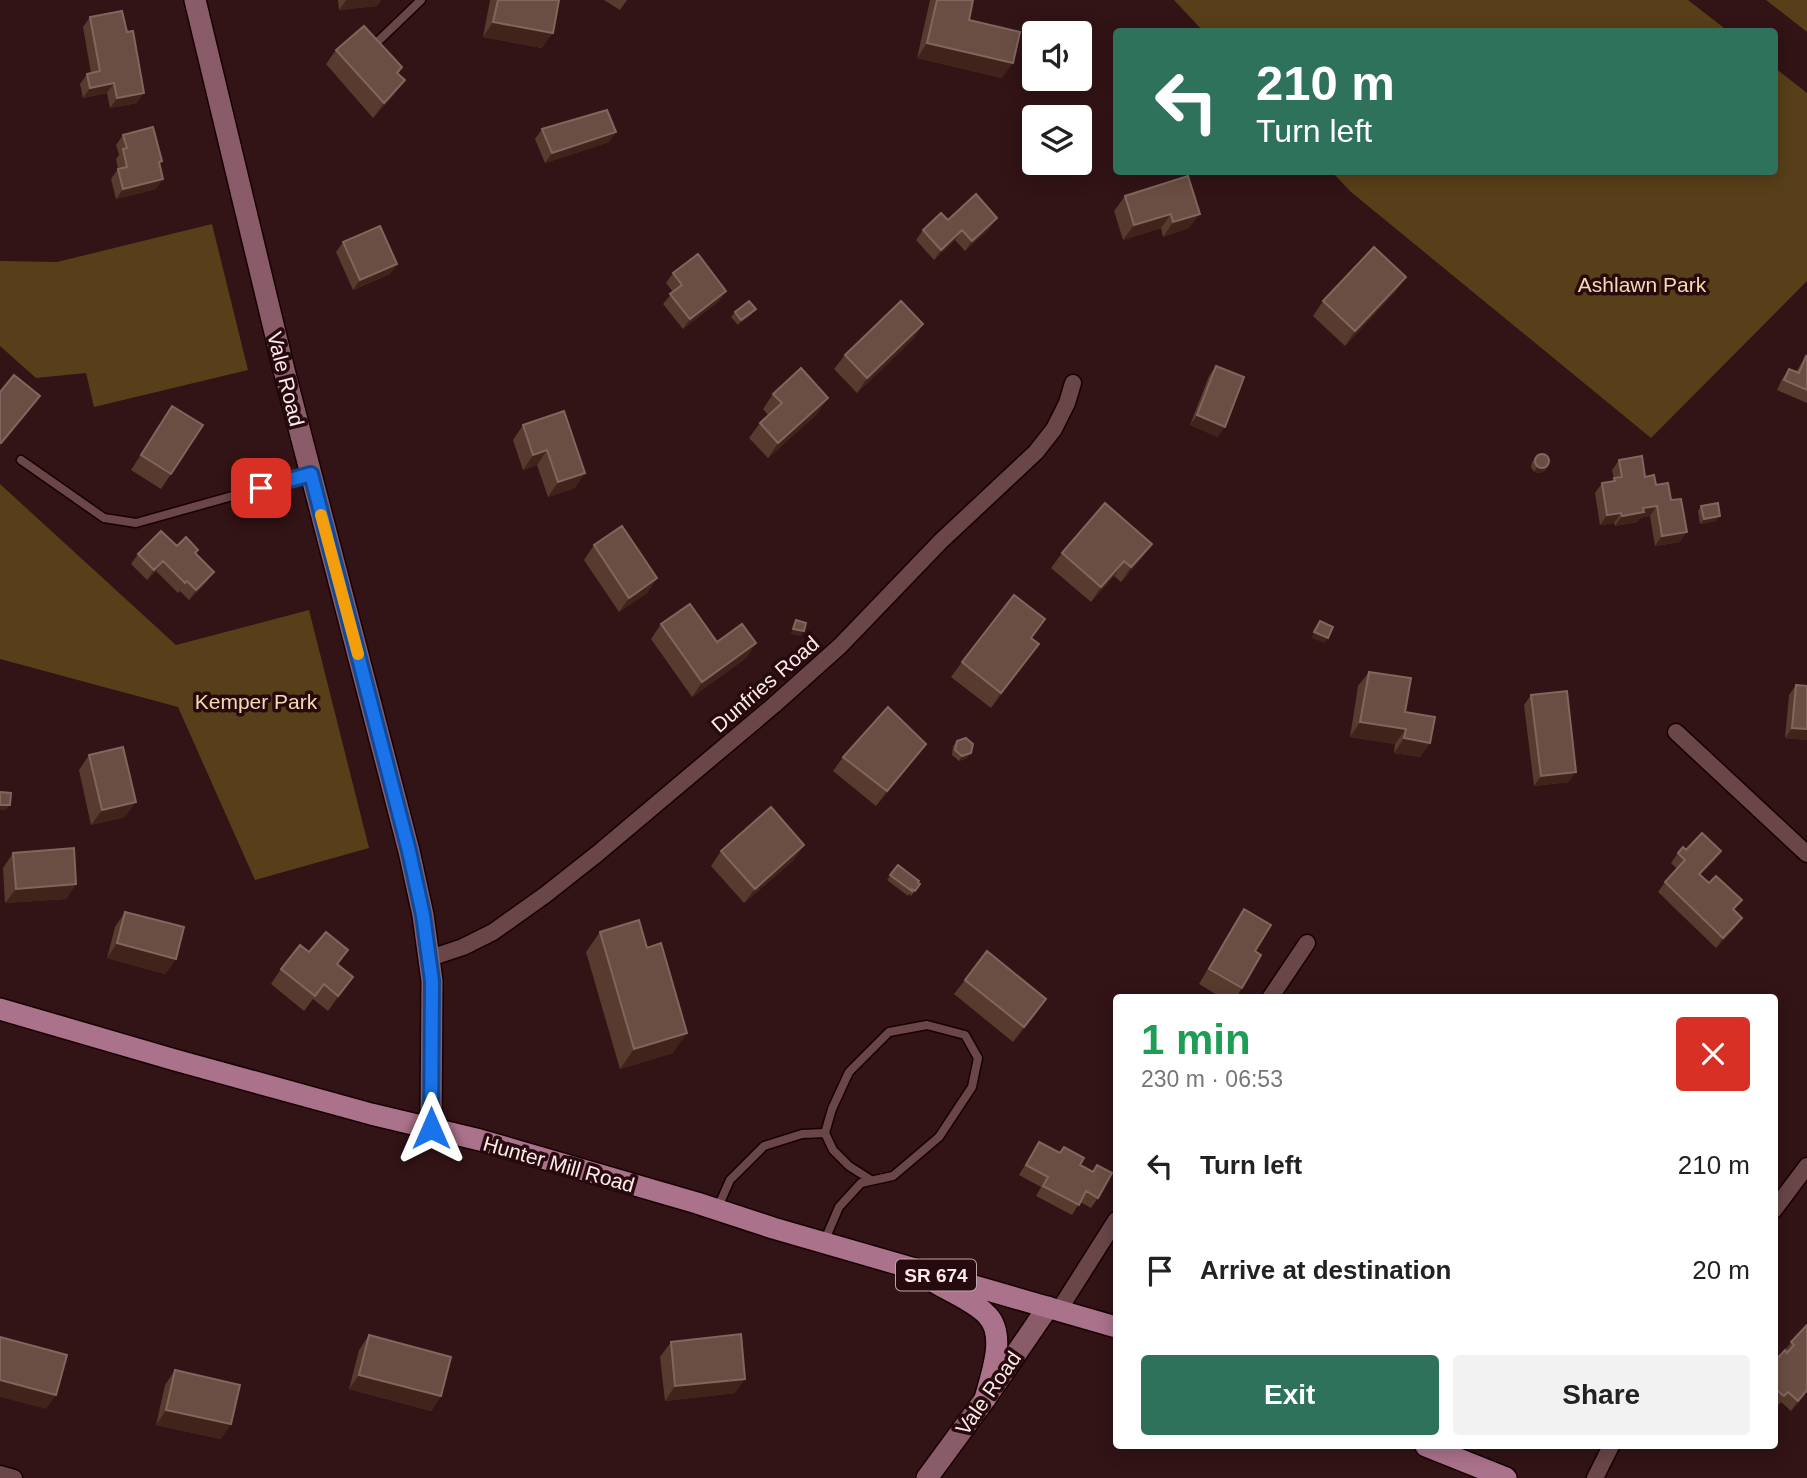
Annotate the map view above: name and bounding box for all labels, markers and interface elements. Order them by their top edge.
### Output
map controls [1022,21,1092,175]
button: sound [1022,21,1092,91]
icon: left [1141,56,1232,147]
text: 210 m [1256,56,1395,110]
button: layers [1022,105,1092,175]
text: Turn left [1256,113,1372,149]
park label: Ashlawn Park [1578,273,1707,296]
street label: Vale Road [263,329,309,429]
pin [231,458,291,518]
icon: arrive [242,469,280,507]
street label: Dunfries Road [707,631,823,737]
park label: Kemper Park [195,690,318,713]
text: 1 min [1141,1016,1251,1063]
button: close [1676,1017,1750,1091]
text: 230 m · 06:53 [1141,1066,1283,1092]
position arrow [394,1091,468,1165]
street label: Hunter Mill Road [481,1131,637,1197]
icon: left [1141,1147,1179,1185]
text: Turn left [1200,1150,1302,1180]
text: 210 m [1678,1150,1750,1180]
icon: arrive [1141,1252,1179,1290]
text: Arrive at destination [1200,1255,1451,1285]
text: 20 m [1692,1255,1750,1285]
road number: SR 674 [896,1260,976,1290]
street label: Vale Road [951,1347,1025,1439]
button: Exit [1141,1355,1439,1435]
button: Share [1453,1355,1750,1435]

